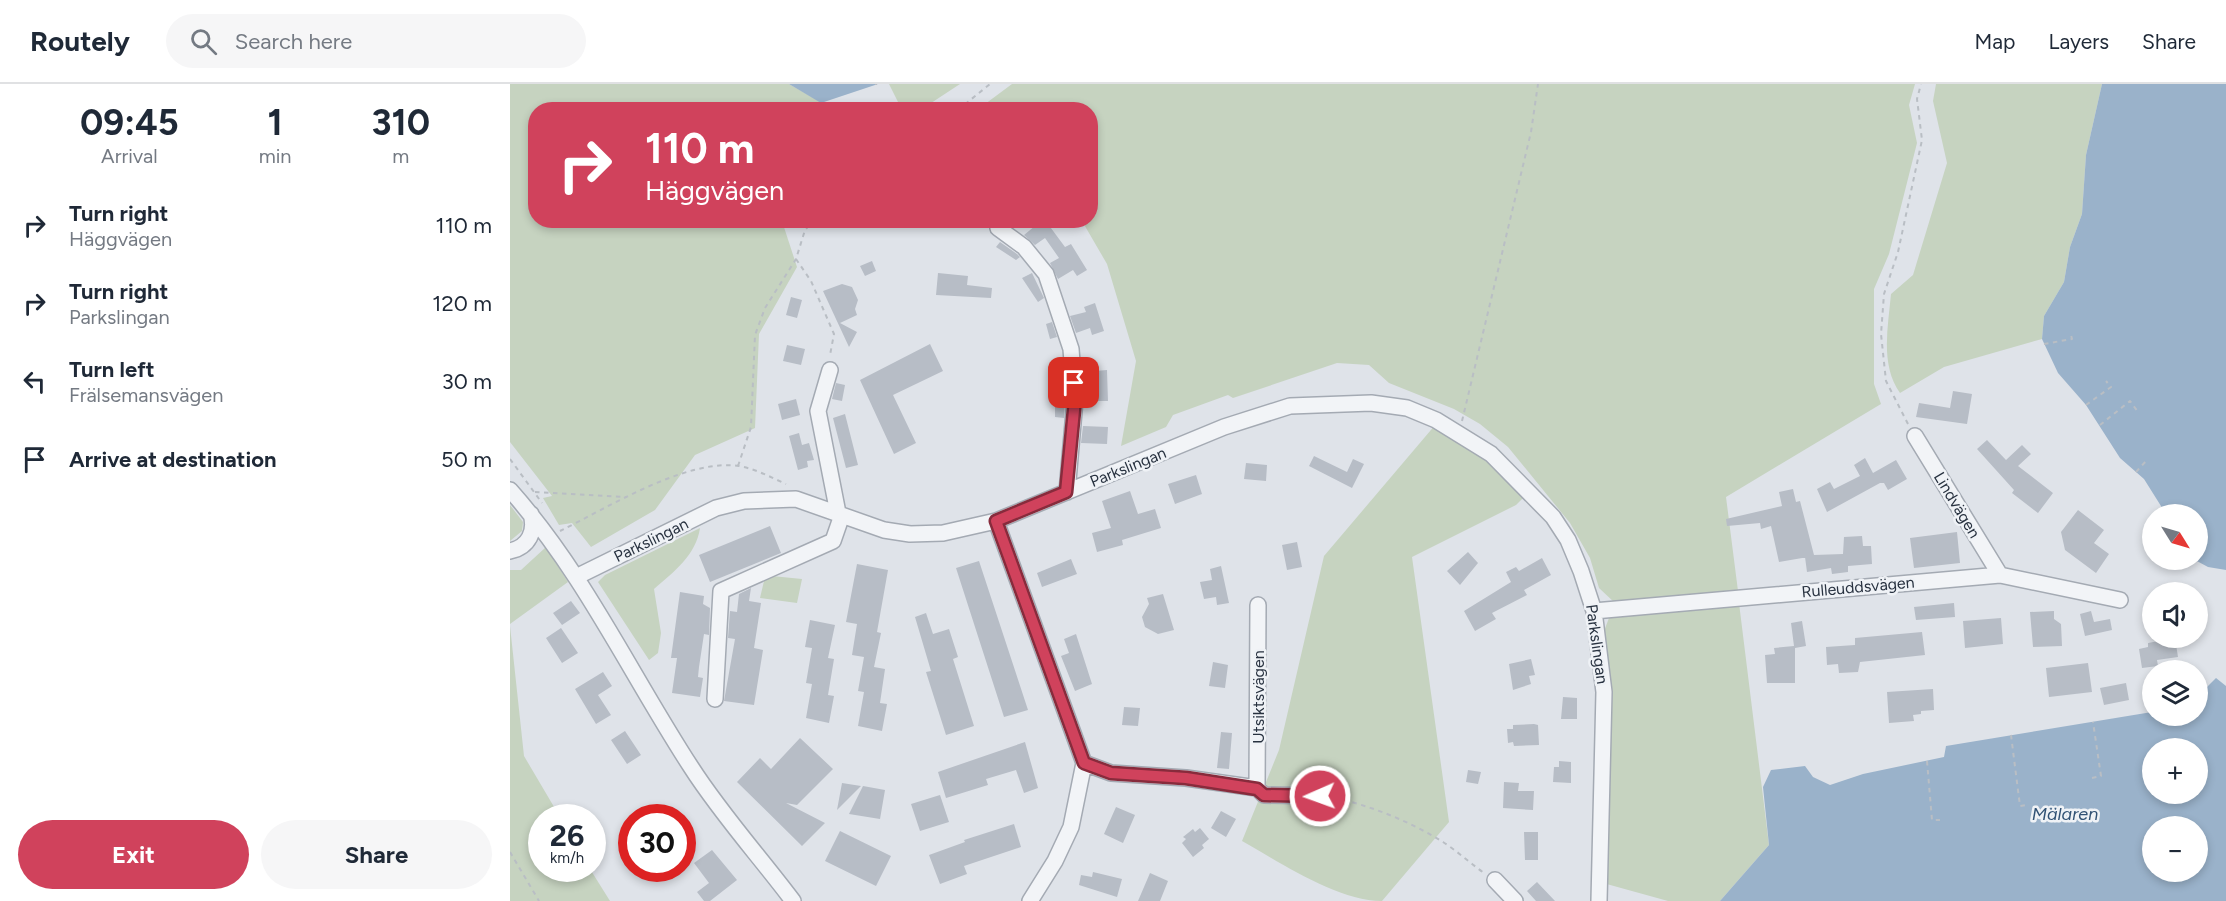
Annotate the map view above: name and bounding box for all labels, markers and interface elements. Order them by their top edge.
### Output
search box [166,14,586,68]
text: Routely [30,24,130,58]
icon: search [187,25,220,58]
text: Search here [235,28,352,55]
text: Map [1975,29,2015,54]
text: Layers [2048,29,2109,54]
text: Share [2142,29,2196,54]
text: 09:45 [80,101,179,144]
text: 1 [268,101,283,144]
text: 310 [371,101,430,144]
text: 110 m [645,123,754,174]
icon: right [546,126,624,204]
text: Arrival [101,144,158,168]
text: min [259,144,292,168]
text: m [392,144,409,168]
text: Häggvägen [645,174,784,207]
text: Turn right [69,200,168,227]
icon: right [18,209,51,242]
text: 110 m [436,212,492,239]
text: Häggvägen [69,227,172,251]
text: Turn right [69,278,168,305]
icon: right [18,287,51,320]
text: 120 m [432,290,492,317]
text: Parkslingan [69,305,170,329]
text: Turn left [69,356,155,383]
pin [1048,357,1099,408]
icon: left [18,365,51,398]
icon: arrive [1057,366,1090,399]
text: 30 m [442,368,492,395]
text: Frälsemansvägen [69,383,223,407]
icon: arrive [18,443,51,476]
street label: Parkslingan [1087,443,1169,491]
text: Arrive at destination [69,446,277,473]
text: 50 m [441,446,492,473]
street label: Lindvägen [1930,468,1984,542]
north arrow [2142,504,2208,570]
map controls [2142,504,2208,882]
street label: Parkslingan [611,514,691,566]
street label: Rulleuddsvägen [1801,573,1915,601]
button: sound [2142,582,2208,648]
street label: Parkslingan [1582,603,1612,685]
street label: Utsiktsvägen [1249,650,1268,744]
button: layers [2142,660,2208,726]
button: + [2142,738,2208,804]
position arrow [1288,764,1352,828]
water label: Mälaren [2032,803,2098,825]
speed limit sign: 30 [618,804,696,882]
button: − [2142,816,2208,882]
text: 26 [550,817,584,854]
button: Exit [18,820,249,889]
button: Share [261,820,492,889]
text: km/h [550,849,584,867]

